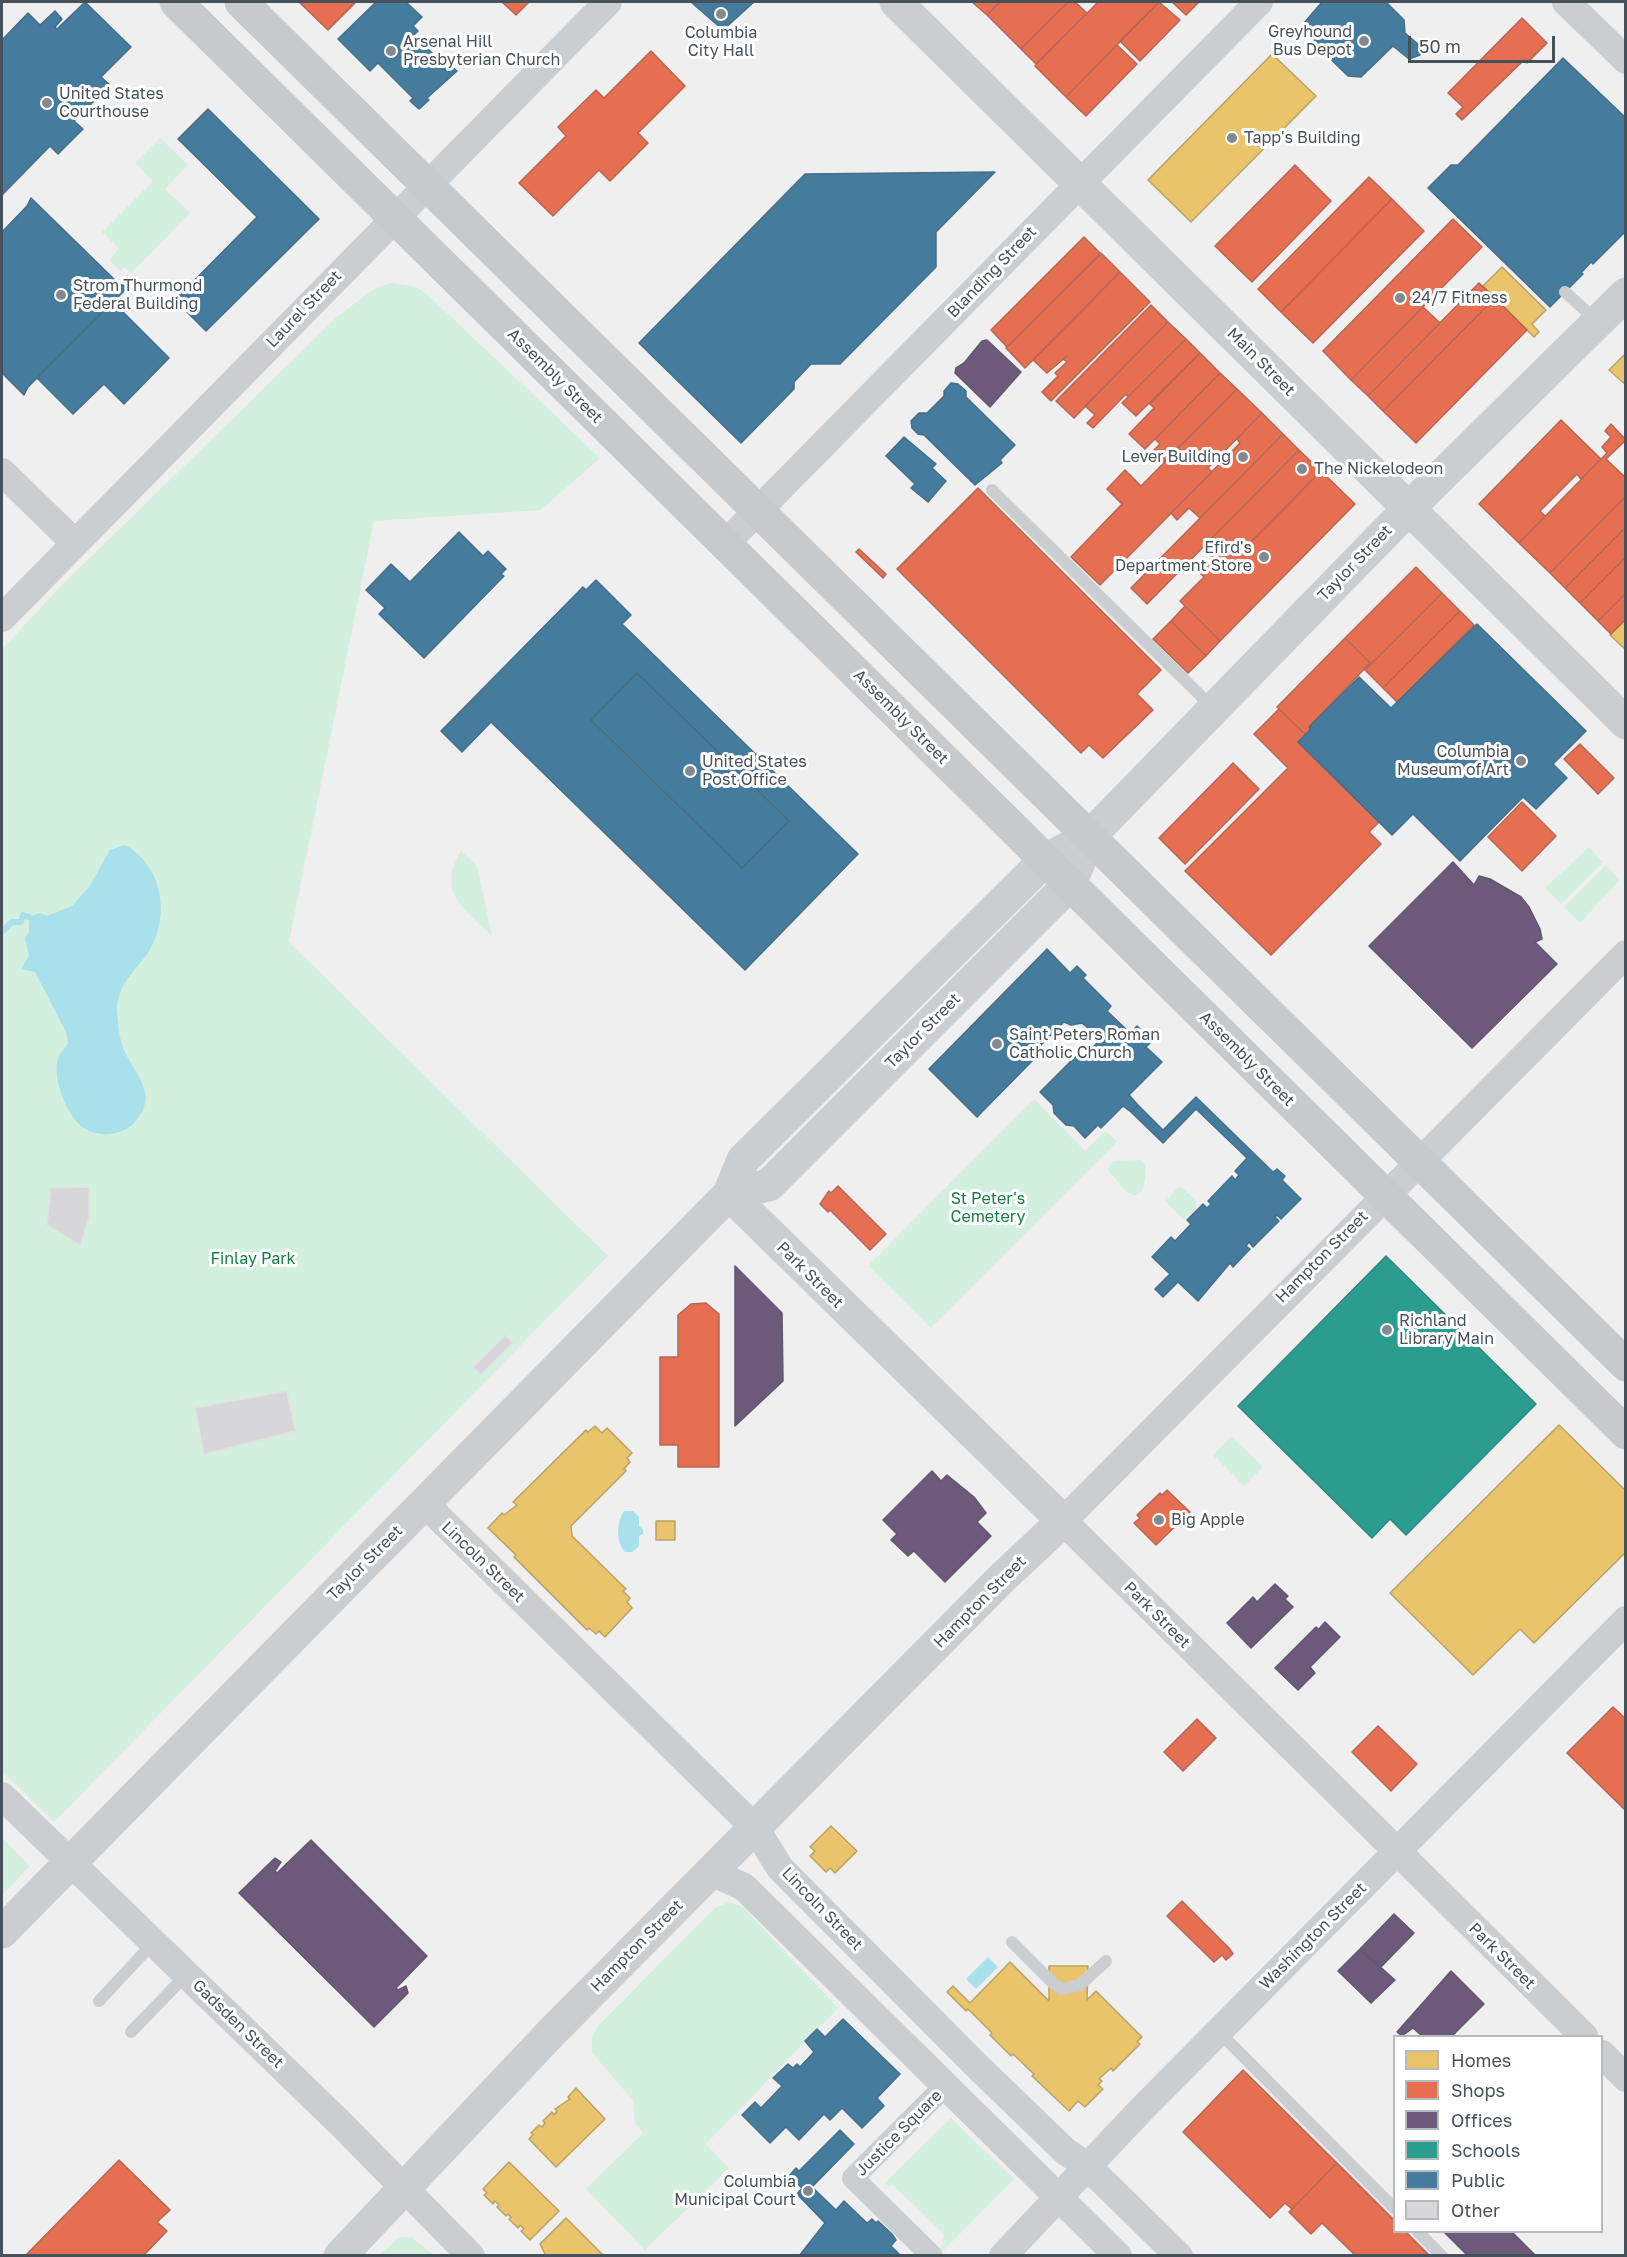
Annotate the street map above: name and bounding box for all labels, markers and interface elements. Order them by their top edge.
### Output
marker: Columbia City Hall [714,7,728,21]
place label: Greyhound Bus Depot [1268,22,1352,60]
place label: Columbia City Hall [685,23,757,61]
scale bar [1411,24,1558,62]
place label: Arsenal Hill Presbyterian Church [403,32,560,70]
marker: Greyhound Bus Depot [1357,34,1371,48]
text: 50 m [1419,35,1461,57]
marker: Arsenal Hill Presbyterian Church [384,44,398,58]
place label: United States Courthouse [59,84,164,122]
marker: United States Courthouse [40,96,54,110]
place label: Tapp's Building [1244,128,1360,148]
marker: Tapp's Building [1225,131,1239,145]
street label: Blanding Street [943,222,1041,322]
street label: Laurel Street [262,266,346,352]
place label: Strom Thurmond Federal Building [73,276,202,314]
marker: Strom Thurmond Federal Building [54,288,68,302]
place label: 24/7 Fitness [1412,288,1507,308]
marker: 24/7 Fitness [1393,291,1407,305]
street label: Main Street [1223,324,1299,400]
street label: Assembly Street [504,325,606,427]
place label: Lever Building [1121,447,1231,467]
marker: Lever Building [1236,450,1250,464]
place label: The Nickelodeon [1314,459,1443,479]
marker: The Nickelodeon [1295,462,1309,476]
street label: Taylor Street [1314,521,1396,605]
place label: Efird's Department Store [1115,538,1252,576]
marker: Efird's Department Store [1257,550,1271,564]
street label: Assembly Street [850,666,952,768]
place label: Columbia Museum of Art [1397,742,1509,780]
place label: United States Post Office [702,752,807,790]
marker: Columbia Museum of Art [1514,754,1528,768]
marker: United States Post Office [683,764,697,778]
street label: Taylor Street [881,989,965,1073]
street label: Assembly Street [1196,1008,1298,1110]
place label: Saint Peters Roman Catholic Church [1009,1025,1160,1063]
marker: Saint Peters Roman Catholic Church [990,1037,1004,1051]
park label: St Peter's Cemetery [951,1189,1025,1227]
street label: Hampton Street [1272,1207,1372,1307]
street label: Park Street [773,1238,847,1312]
park label: Finlay Park [210,1249,296,1269]
place label: Richland Library Main [1399,1311,1494,1349]
marker: Richland Library Main [1380,1323,1394,1337]
place label: Big Apple [1171,1510,1244,1530]
marker: Big Apple [1152,1513,1166,1527]
street label: Lincoln Street [438,1518,528,1606]
street label: Taylor Street [323,1521,407,1605]
street label: Hampton Street [930,1552,1030,1652]
street label: Park Street [1120,1578,1194,1652]
street label: Lincoln Street [778,1864,866,1954]
street label: Washington Street [1256,1879,1370,1993]
street label: Hampton Street [587,1896,687,1996]
street label: Park Street [1465,1919,1539,1993]
street label: Gadsden Street [189,1976,287,2072]
legend [1393,2035,1603,2233]
text: Homes [1451,2049,1511,2071]
text: Shops [1451,2079,1505,2101]
street label: Justice Square [852,2086,946,2180]
text: Offices [1451,2109,1512,2131]
text: Schools [1451,2139,1520,2161]
text: Public [1451,2169,1505,2191]
place label: Columbia Municipal Court [674,2172,796,2210]
marker: Columbia Municipal Court [801,2184,815,2198]
text: Other [1451,2199,1500,2221]

